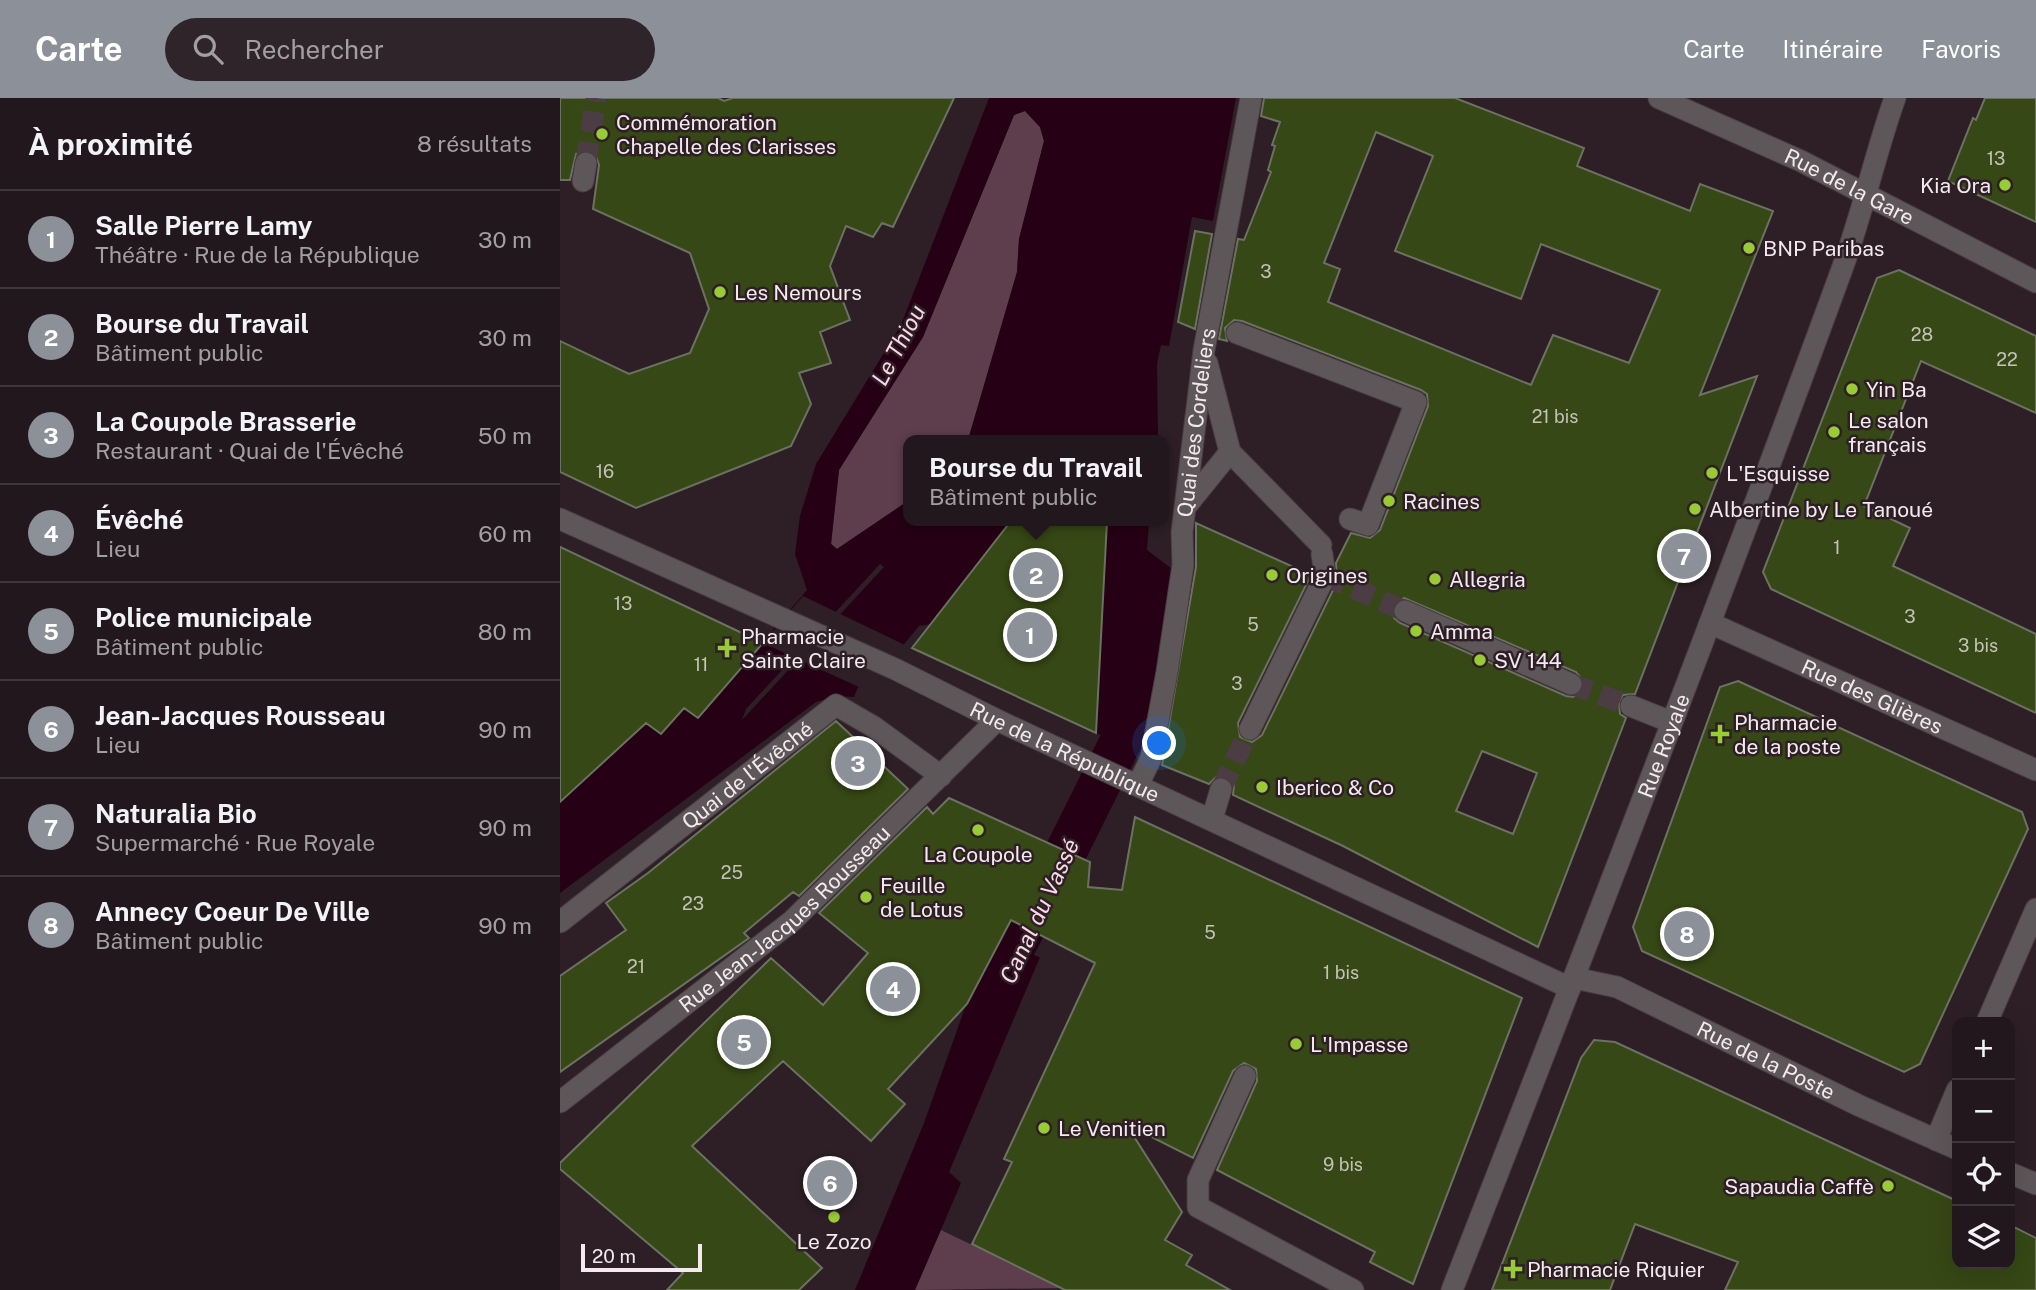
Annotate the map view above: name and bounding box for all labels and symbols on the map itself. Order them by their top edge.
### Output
place label: Commémoration Chapelle des Clarisses [616,110,836,159]
marker: Commémoration Chapelle des Clarisses [594,126,610,142]
street label: Rue de la Gare [1781,143,1919,230]
house number: 13 [1987,148,2005,169]
place label: Kia Ora [1920,173,1991,198]
marker: Kia Ora [1997,177,2013,193]
place label: BNP Paribas [1763,236,1884,261]
marker: BNP Paribas [1741,240,1757,256]
house number: 3 [1260,261,1272,282]
place label: Les Nemours [734,280,862,305]
marker: Les Nemours [712,284,728,300]
water label: Le Thiou [866,300,930,390]
house number: 28 [1911,324,1933,345]
street label: Quai des Cordeliers [1171,326,1220,519]
house number: 22 [1996,349,2018,370]
place label: Yin Ba [1866,377,1927,402]
marker: Yin Ba [1844,381,1860,397]
house number: 21 bis [1532,406,1578,427]
place label: Le salon français [1848,408,1929,457]
marker: Le salon français [1826,424,1842,440]
house number: 16 [596,461,614,482]
place label: L'Esquisse [1726,461,1830,486]
marker: L'Esquisse [1704,465,1720,481]
place label: Racines [1403,489,1480,514]
marker: Racines [1381,493,1397,509]
place label: Albertine by Le Tanoué [1709,497,1933,522]
marker: Albertine by Le Tanoué [1687,501,1703,517]
pin: 7 [1661,530,1707,582]
house number: 1 [1833,537,1841,558]
pin: 2 [1013,549,1059,601]
place label: Origines [1286,563,1368,588]
marker: Origines [1264,567,1280,583]
place label: Allegria [1449,567,1526,592]
marker: Allegria [1427,571,1443,587]
house number: 13 [614,593,632,614]
house number: 3 [1904,606,1916,627]
pin: 1 [1007,609,1053,661]
house number: 5 [1247,614,1259,635]
place label: Amma [1430,619,1493,644]
marker: Amma [1408,623,1424,639]
place label: Pharmacie Sainte Claire [741,624,866,673]
house number: 3 bis [1958,635,1998,656]
marker: Pharmacie Sainte Claire [719,640,735,656]
place label: SV 144 [1494,648,1562,673]
marker: SV 144 [1472,652,1488,668]
street label: Rue des Glières [1798,653,1947,739]
house number: 11 [694,654,708,675]
house number: 3 [1231,673,1243,694]
street label: Rue Royale [1632,690,1695,801]
street label: Rue de la République [966,696,1164,807]
place label: Pharmacie de la poste [1734,710,1841,759]
street label: Quai de l'Évêché [677,716,818,834]
your location [1142,726,1176,760]
marker: Pharmacie de la poste [1712,726,1728,742]
pin: 3 [835,737,881,789]
place label: Iberico & Co [1276,775,1394,800]
marker: Iberico & Co [1254,779,1270,795]
street label: Rue Jean-Jacques Rousseau [674,820,895,1017]
marker: La Coupole [970,822,986,838]
water label: Canal du Vassé [994,834,1084,988]
place label: La Coupole [923,842,1033,867]
house number: 25 [721,862,743,883]
place label: Feuille de Lotus [880,873,963,922]
marker: Feuille de Lotus [858,889,874,905]
house number: 23 [682,893,704,914]
pin: 8 [1664,908,1710,960]
house number: 5 [1204,922,1216,943]
house number: 21 [627,956,645,977]
house number: 1 bis [1323,962,1359,983]
pin: 4 [870,963,916,1015]
pin: 5 [721,1016,767,1068]
street label: Rue de la Poste [1693,1016,1839,1104]
place label: L'Impasse [1310,1032,1408,1057]
marker: L'Impasse [1288,1036,1304,1052]
place label: Le Venitien [1058,1116,1166,1141]
marker: Le Venitien [1036,1120,1052,1136]
house number: 9 bis [1323,1154,1363,1175]
pin: 6 [807,1157,853,1209]
place label: Sapaudia Caffè [1724,1174,1874,1199]
marker: Sapaudia Caffè [1880,1178,1896,1194]
marker: Le Zozo [826,1209,842,1225]
place label: Le Zozo [796,1229,872,1254]
scale bar [581,1241,702,1273]
place label: Pharmacie Riquier [1527,1257,1705,1282]
marker: Pharmacie Riquier [1505,1261,1521,1277]

